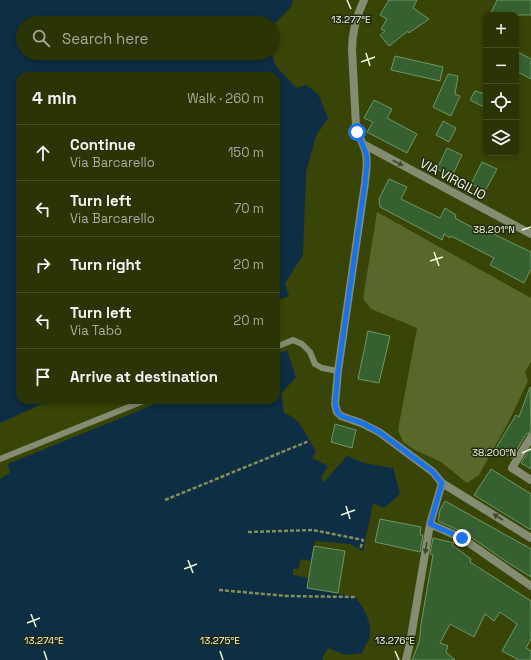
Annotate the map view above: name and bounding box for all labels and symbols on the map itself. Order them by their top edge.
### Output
text: 13.277°E [331,13,371,26]
route start [348,123,366,141]
street label: VIA VIRGILIO [417,154,489,204]
one-way arrow [392,159,403,166]
text: 38.201°N [473,223,515,236]
text: 38.200°N [472,446,516,459]
one-way arrow [492,514,504,521]
route end [453,529,471,547]
one-way arrow [423,541,429,554]
text: 13.274°E [24,634,64,647]
text: 13.275°E [200,634,240,647]
text: 13.276°E [375,634,415,647]

